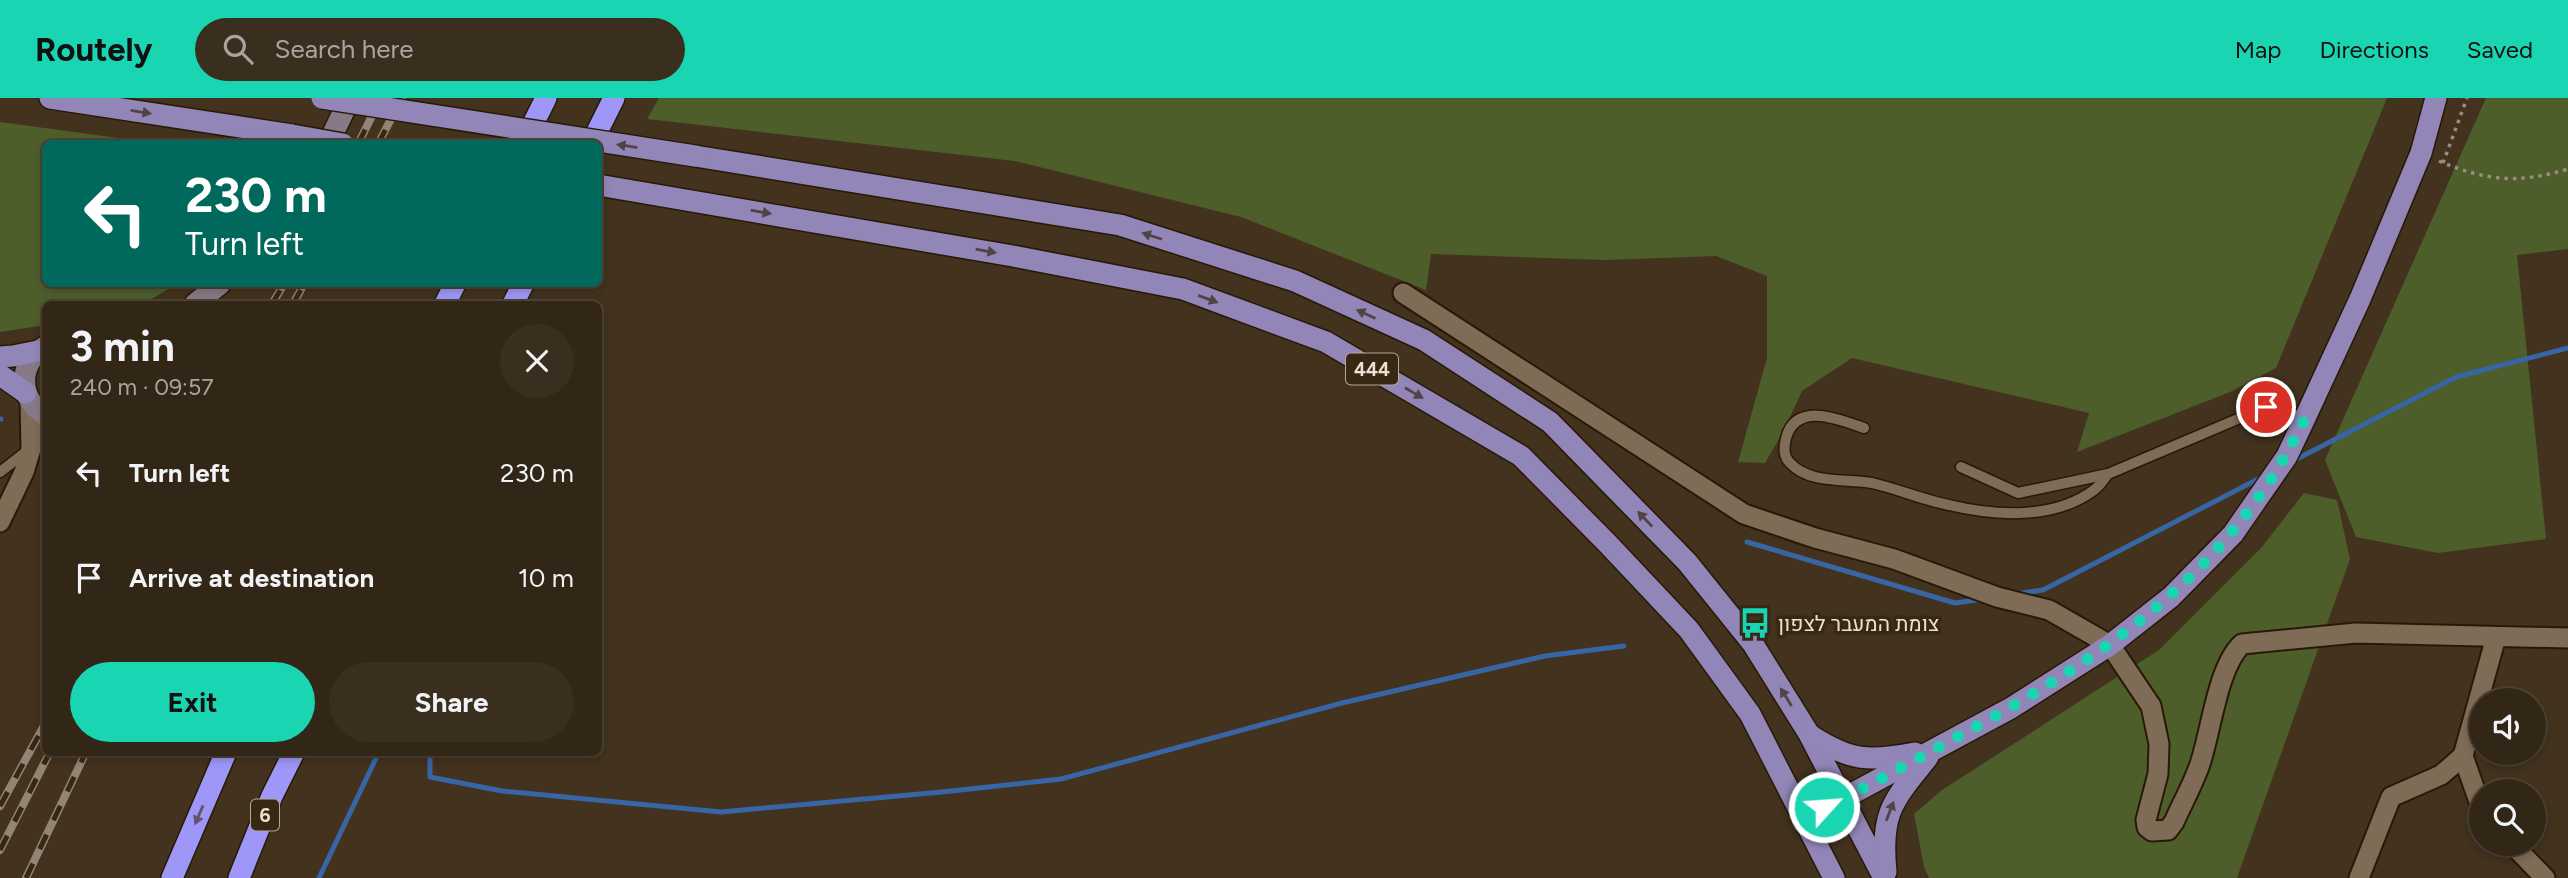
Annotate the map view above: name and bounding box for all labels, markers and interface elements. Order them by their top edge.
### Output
search box [195,18,685,81]
text: Routely [35,30,153,69]
icon: search [219,30,257,68]
text: Search here [275,33,414,65]
text: Map [2235,35,2281,64]
text: Directions [2319,35,2429,64]
text: Saved [2467,35,2533,64]
one-way arrow [130,107,152,118]
one-way arrow [616,140,638,151]
text: 230 m [185,165,327,224]
icon: left [70,168,161,259]
one-way arrow [750,207,772,218]
text: Turn left [185,225,304,263]
one-way arrow [1142,230,1163,240]
one-way arrow [975,246,997,257]
one-way arrow [1197,293,1218,304]
one-way arrow [1355,308,1376,319]
text: 3 min [70,321,175,372]
button: close [500,324,574,398]
road number: 444 [1346,354,1398,384]
text: 240 m · 09:57 [70,373,214,401]
pin [2236,377,2296,437]
one-way arrow [1404,387,1423,399]
icon: arrive [2247,388,2285,426]
icon: left [70,454,108,492]
text: Turn left [129,457,230,489]
text: 230 m [500,457,574,489]
one-way arrow [1637,510,1654,527]
icon: arrive [70,559,108,597]
text: Arrive at destination [129,562,374,594]
text: 10 m [518,562,574,594]
bus stop icon: צומת המעבר לצפון [1738,606,1772,640]
place label: צומת המעבר לצפון [1778,611,1939,636]
button: Exit [70,662,315,742]
button: Share [329,662,574,742]
one-way arrow [1779,687,1792,706]
map controls [2469,688,2546,856]
button: sound [2469,688,2546,765]
position arrow [1787,770,1861,844]
button: search [2469,779,2546,856]
road number: 6 [251,800,279,830]
one-way arrow [1885,800,1896,821]
one-way arrow [193,805,205,825]

